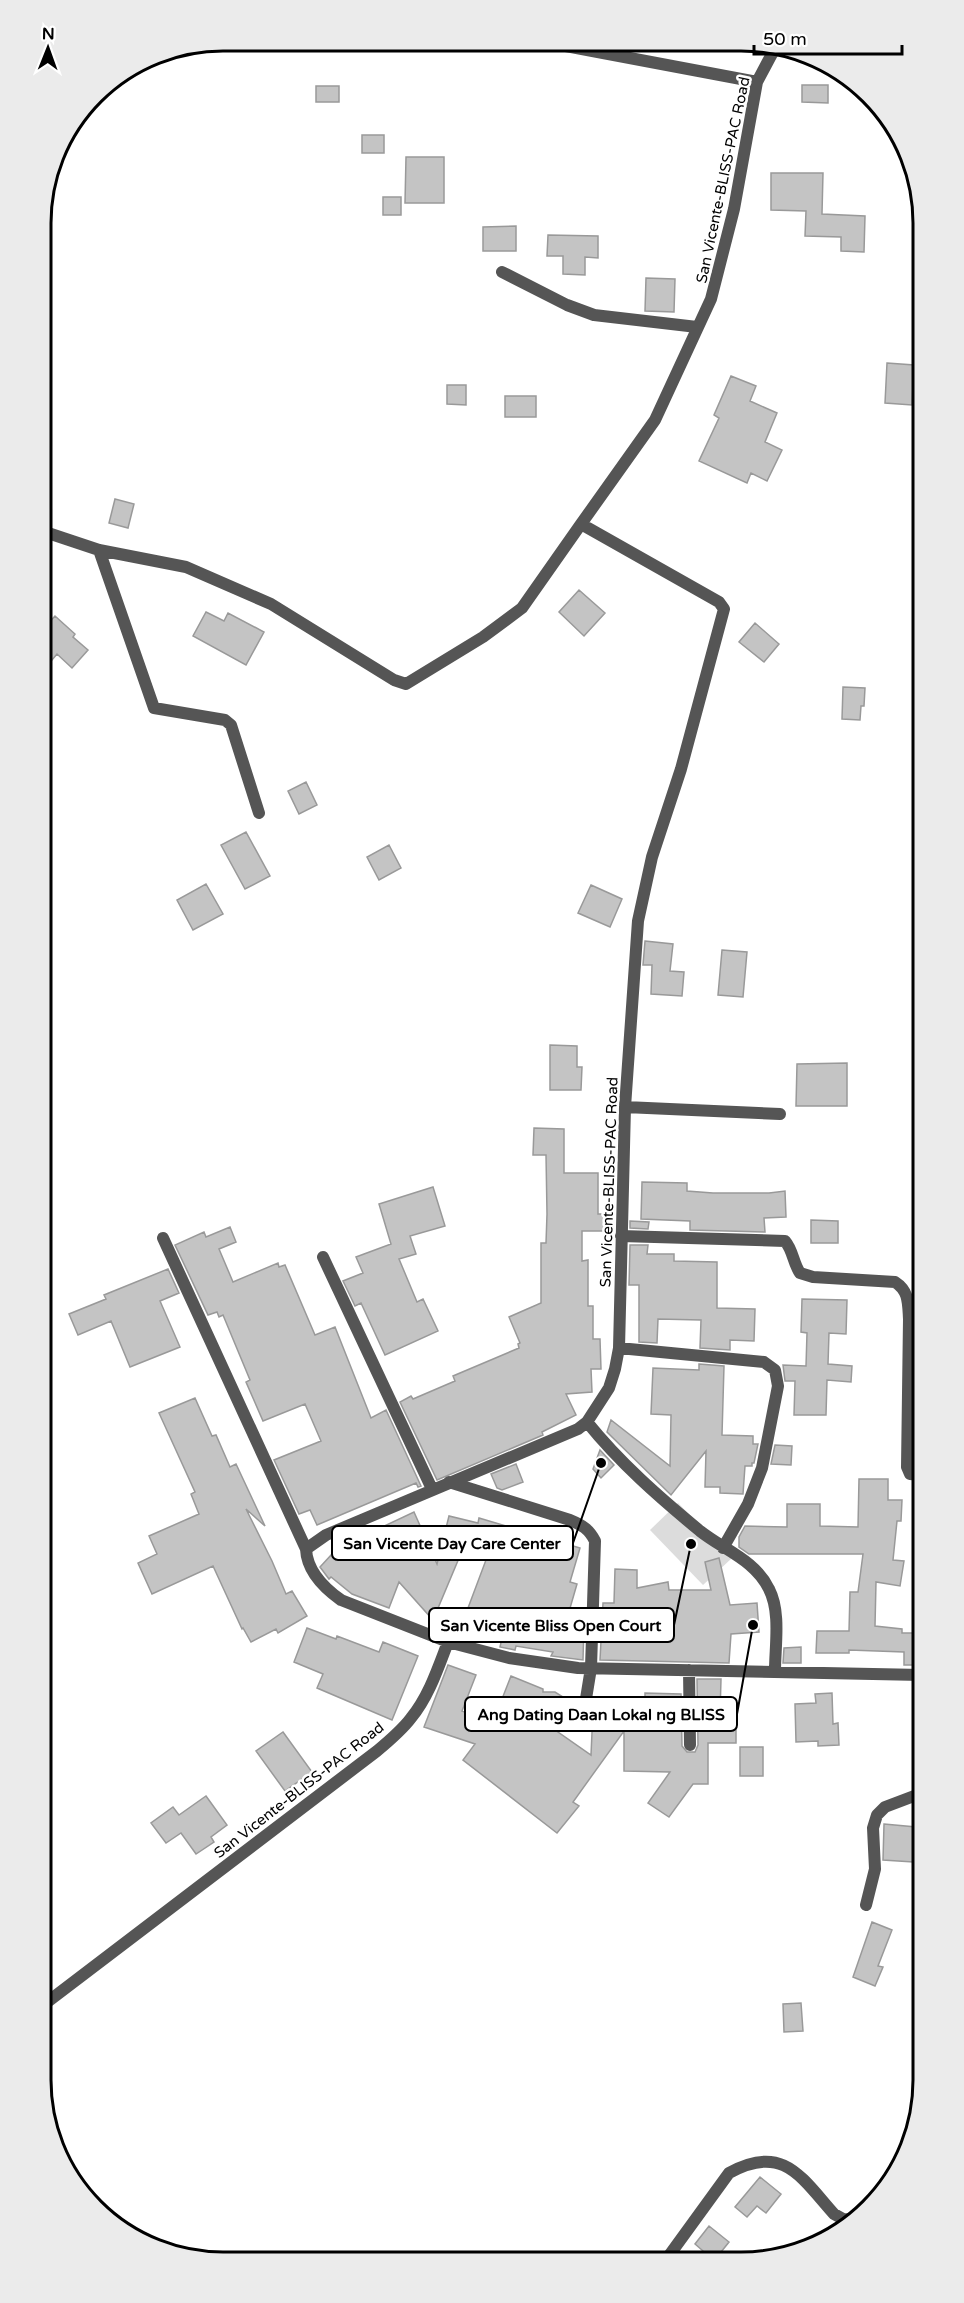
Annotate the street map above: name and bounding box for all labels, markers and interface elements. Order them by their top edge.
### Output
north arrow [18,18,78,78]
scale bar [754,18,902,56]
text: N [42,24,55,44]
text: 50 m [763,28,807,50]
street label: San Vicente-BLISS-PAC Road [692,75,754,285]
street label: San Vicente-BLISS-PAC Road [596,1076,622,1288]
callout: San Vicente Day Care Center [332,1526,573,1560]
text: San Vicente Day Care Center [343,1534,562,1554]
callout: San Vicente Bliss Open Court [429,1608,674,1642]
text: San Vicente Bliss Open Court [441,1616,662,1636]
callout: Ang Dating Daan Lokal ng BLISS [465,1697,737,1731]
text: Ang Dating Daan Lokal ng BLISS [477,1705,725,1725]
street label: San Vicente-BLISS-PAC Road [210,1718,388,1862]

